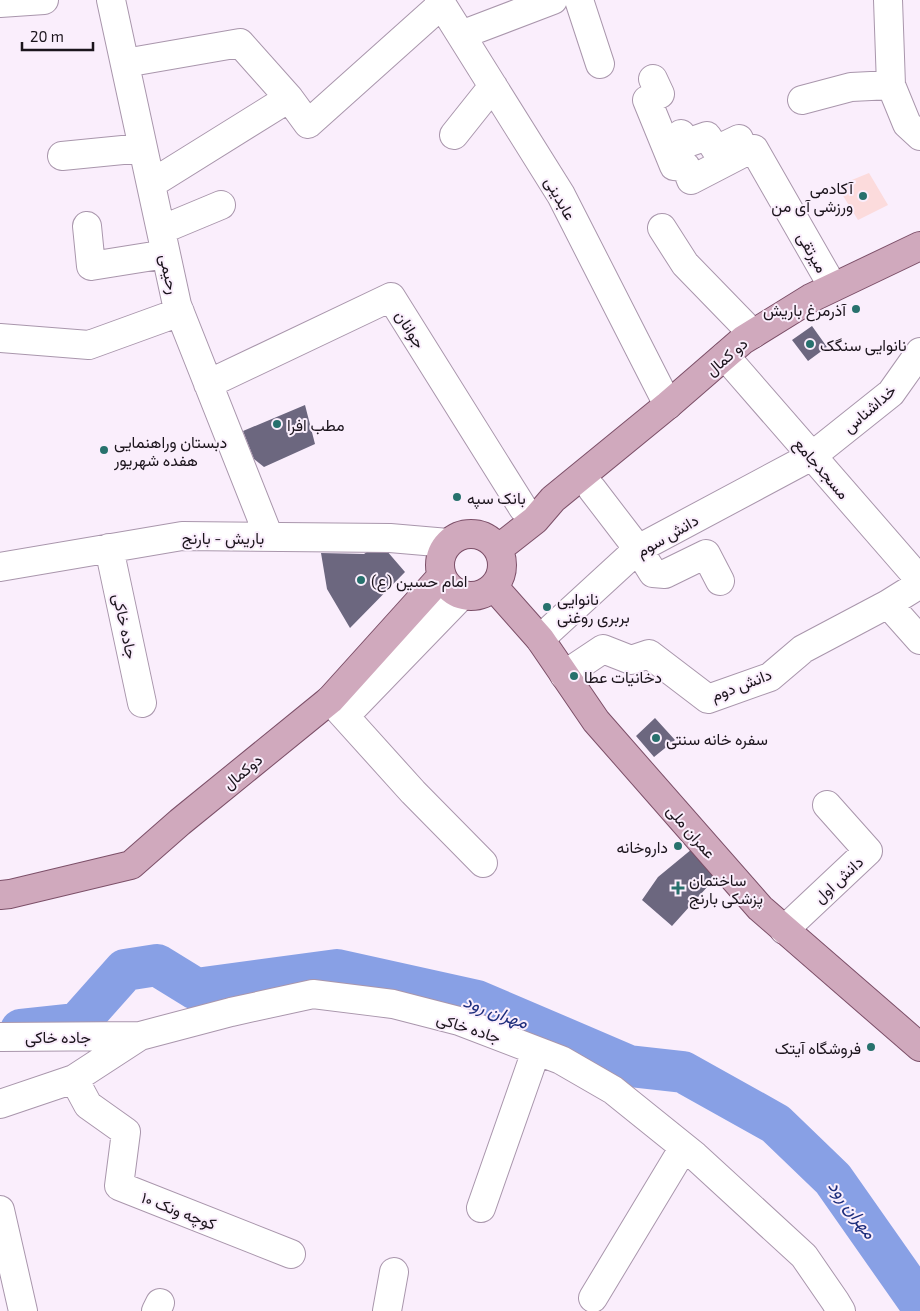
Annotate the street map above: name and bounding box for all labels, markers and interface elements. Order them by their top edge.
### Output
scale bar [22,20,94,52]
text: 20 m [30,27,64,45]
street label: عابدینی [540,173,581,224]
place label: آکادمی ورزشی آی من [771,178,854,217]
marker: آکادمی ورزشی آی من [857,190,869,202]
street label: میرتقی [792,228,832,277]
street label: رحیمی [155,252,184,296]
place label: آذرمرغ باریش [763,300,847,322]
marker: آذرمرغ باریش [850,303,862,315]
street label: جوانان [390,307,430,353]
street label: دو کمال [701,333,752,381]
place label: نانوایی سنگک [820,335,907,356]
marker: نانوایی سنگک [804,338,816,350]
street label: خداشناس [839,380,901,438]
place label: مطب افرا [287,415,345,436]
marker: مطب افرا [271,418,283,430]
place label: دبستان وراهنمایی هفده شهریور [113,432,227,471]
street label: مسجدجامع [788,434,854,504]
marker: دبستان وراهنمایی هفده شهریور [98,444,110,456]
place label: بانک سپه [467,488,526,510]
marker: بانک سپه [451,491,463,503]
street label: دانش سوم [633,510,702,562]
street label: باریش - بارنج [182,528,264,550]
place label: امام حسین (ع) [371,571,468,593]
marker: امام حسین (ع) [355,574,367,586]
place label: نانوایی بربری روغنی [557,589,630,628]
street label: جاده خاکی [108,592,142,661]
marker: نانوایی بربری روغنی [541,601,553,613]
street label: دانش دوم [708,664,775,706]
place label: دخانیات عطا [584,667,662,687]
marker: دخانیات عطا [568,670,580,682]
place label: سفره خانه سنتی [666,729,768,750]
marker: سفره خانه سنتی [650,732,662,744]
street label: دوکمال [218,749,267,794]
street label: عمران ملی [662,800,720,863]
place label: داروخانه [617,837,668,858]
marker: داروخانه [672,840,684,852]
street label: دانش اول [809,851,868,908]
place label: ساختمان پزشکی بارنج [689,870,763,910]
marker: ساختمان پزشکی بارنج [671,881,685,895]
water label: مهران رود [460,989,532,1034]
street label: جاده خاکی [434,1008,504,1048]
street label: جاده خاکی [25,1027,91,1048]
place label: فروشگاه آیتک [775,1038,861,1059]
marker: فروشگاه آیتک [865,1041,877,1053]
water label: مهران رود [824,1175,882,1244]
street label: کوچه ونک ۱۰ [138,1187,219,1236]

